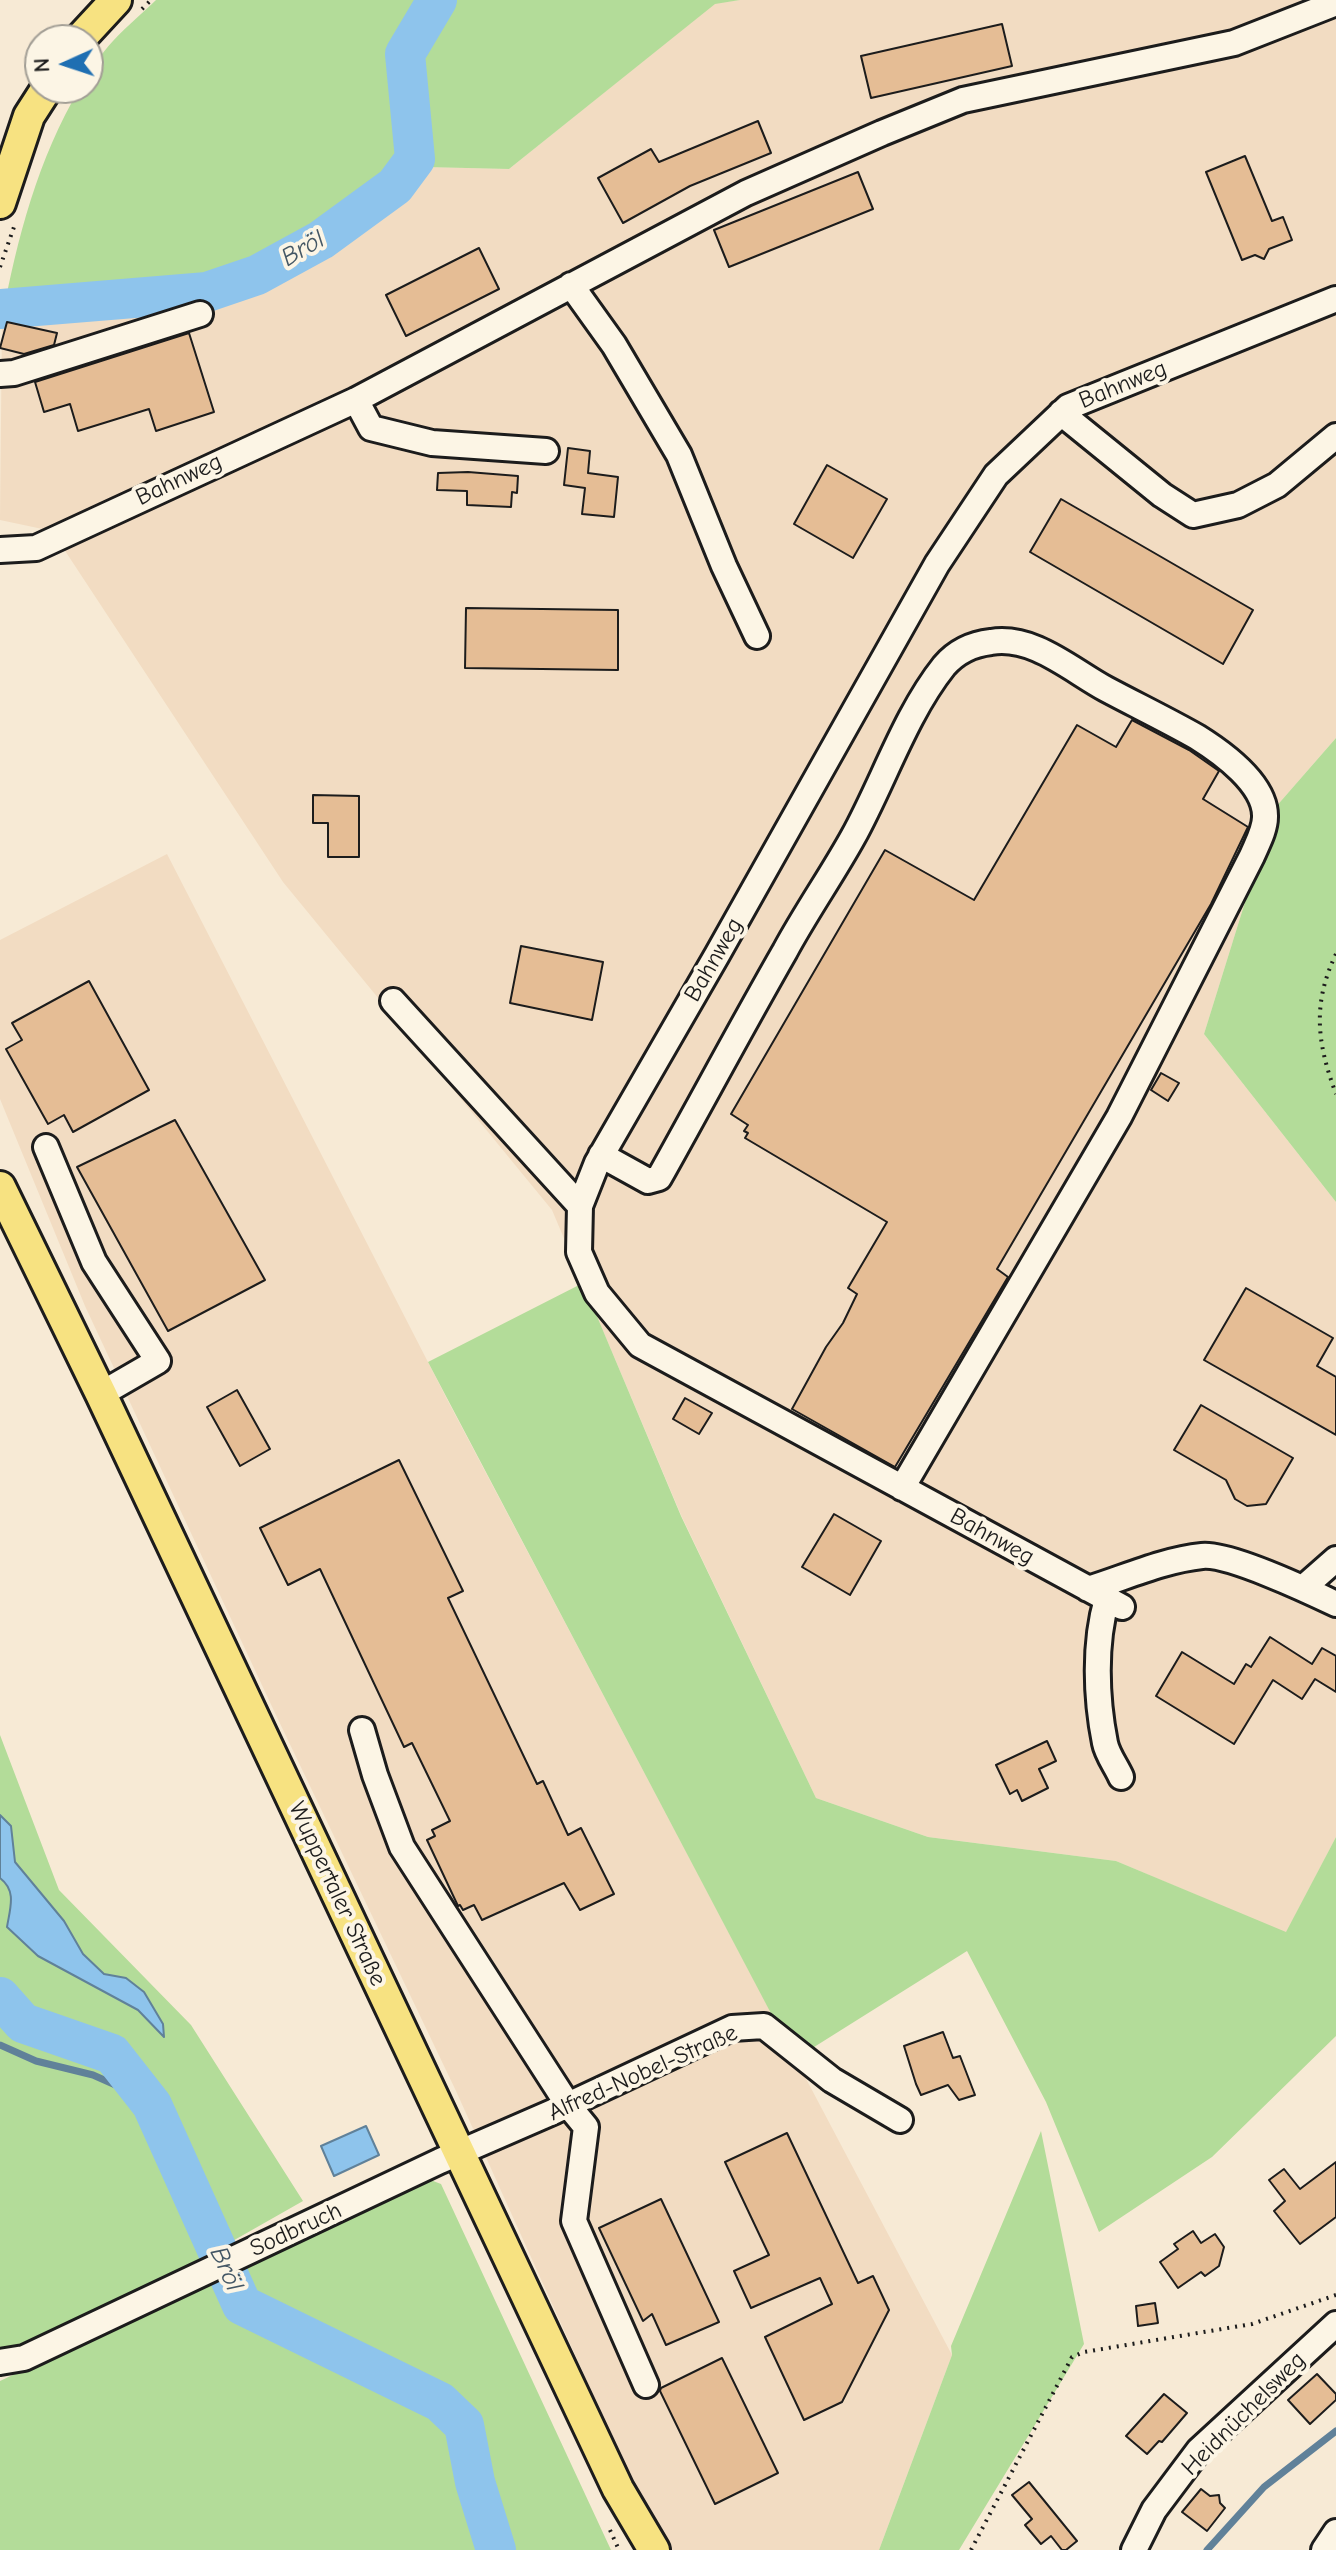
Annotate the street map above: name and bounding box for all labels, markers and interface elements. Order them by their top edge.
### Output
north arrow [24,24,104,104]
text: N [29,57,55,73]
water label: Bröl [276,224,330,274]
street label: Bahnweg [1075,354,1171,416]
street label: Bahnweg [131,447,227,513]
street label: Bahnweg [679,913,749,1007]
street label: Bahnweg [945,1502,1039,1572]
street label: Wuppertaler Straße [282,1797,392,1991]
street label: Alfred-Nobel-Straße [544,2018,742,2128]
street label: Sodbruch [246,2196,346,2264]
water label: Bröl [203,2242,249,2296]
street label: Heidnüchelsweg [1176,2346,1312,2482]

